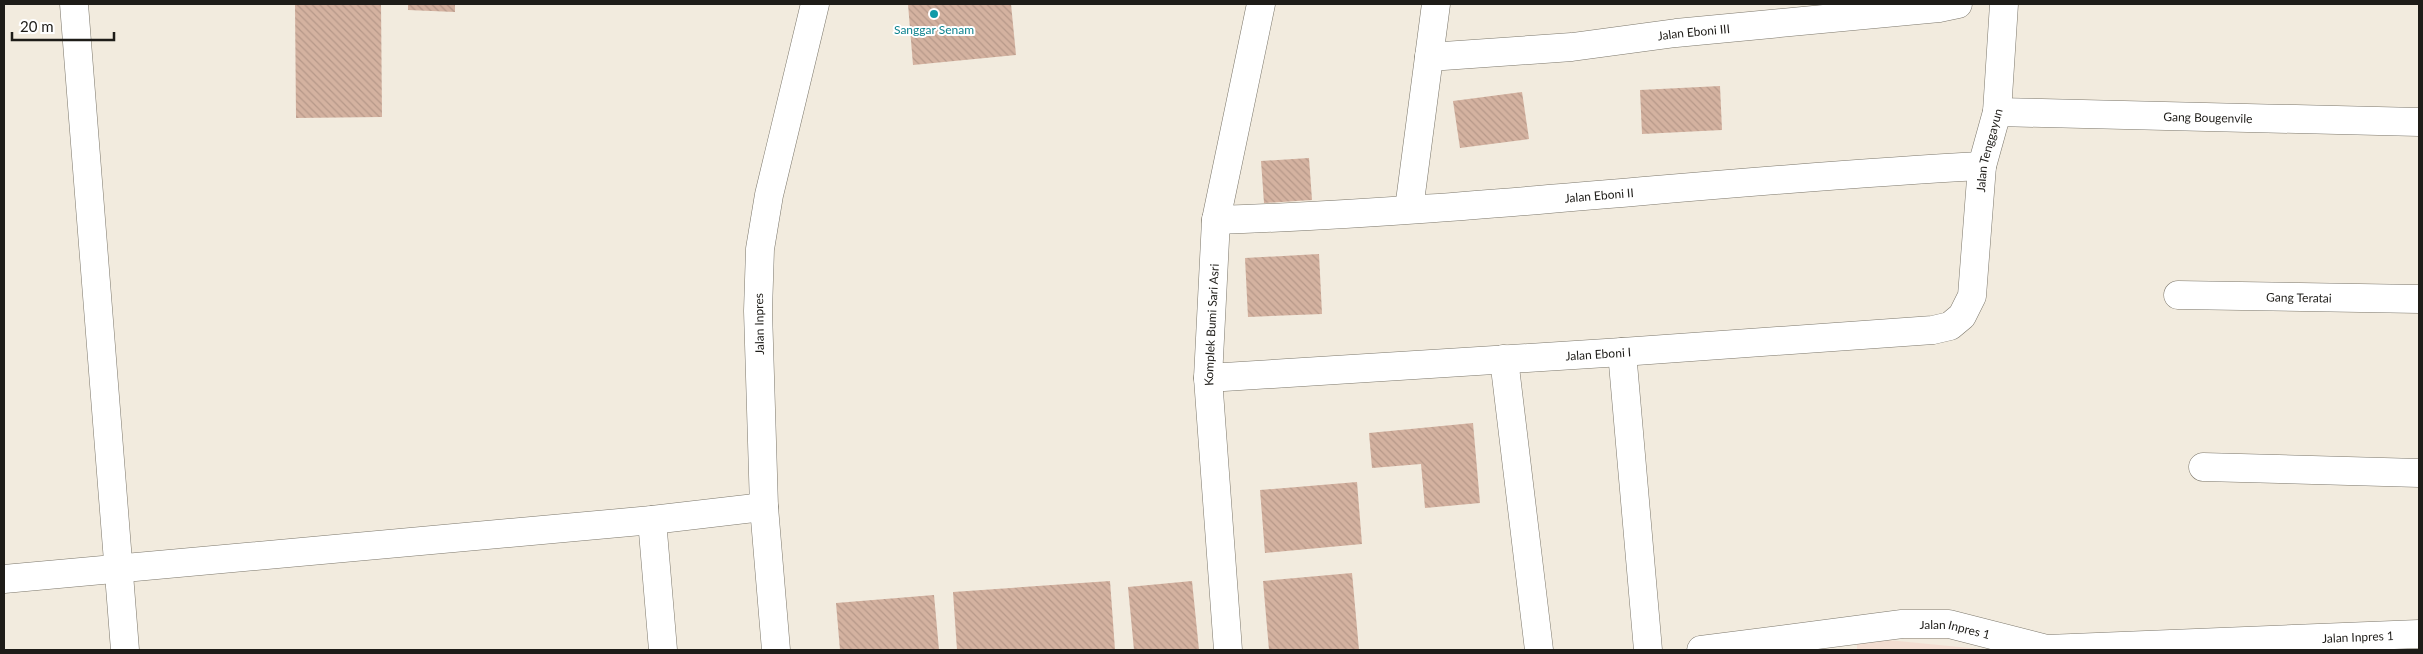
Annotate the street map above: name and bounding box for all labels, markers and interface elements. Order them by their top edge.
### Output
marker: Sanggar Senam [928,8,940,20]
scale bar [12,10,115,42]
text: 20 m [20,17,54,35]
street label: Jalan Eboni III [1657,20,1731,43]
place label: Sanggar Senam [894,22,974,37]
street label: Jalan Tenggayun [1973,107,2005,193]
street label: Gang Bougenvile [2163,108,2253,126]
street label: Jalan Eboni II [1564,184,1634,205]
street label: Komplek Bumi Sari Asri [1200,263,1221,386]
street label: Gang Teratai [2266,289,2332,305]
street label: Jalan Inpres [751,293,767,355]
street label: Jalan Eboni I [1565,344,1632,363]
street label: Jalan Inpres 1 [1919,617,1992,642]
street label: Jalan Inpres 1 [2322,628,2394,645]

